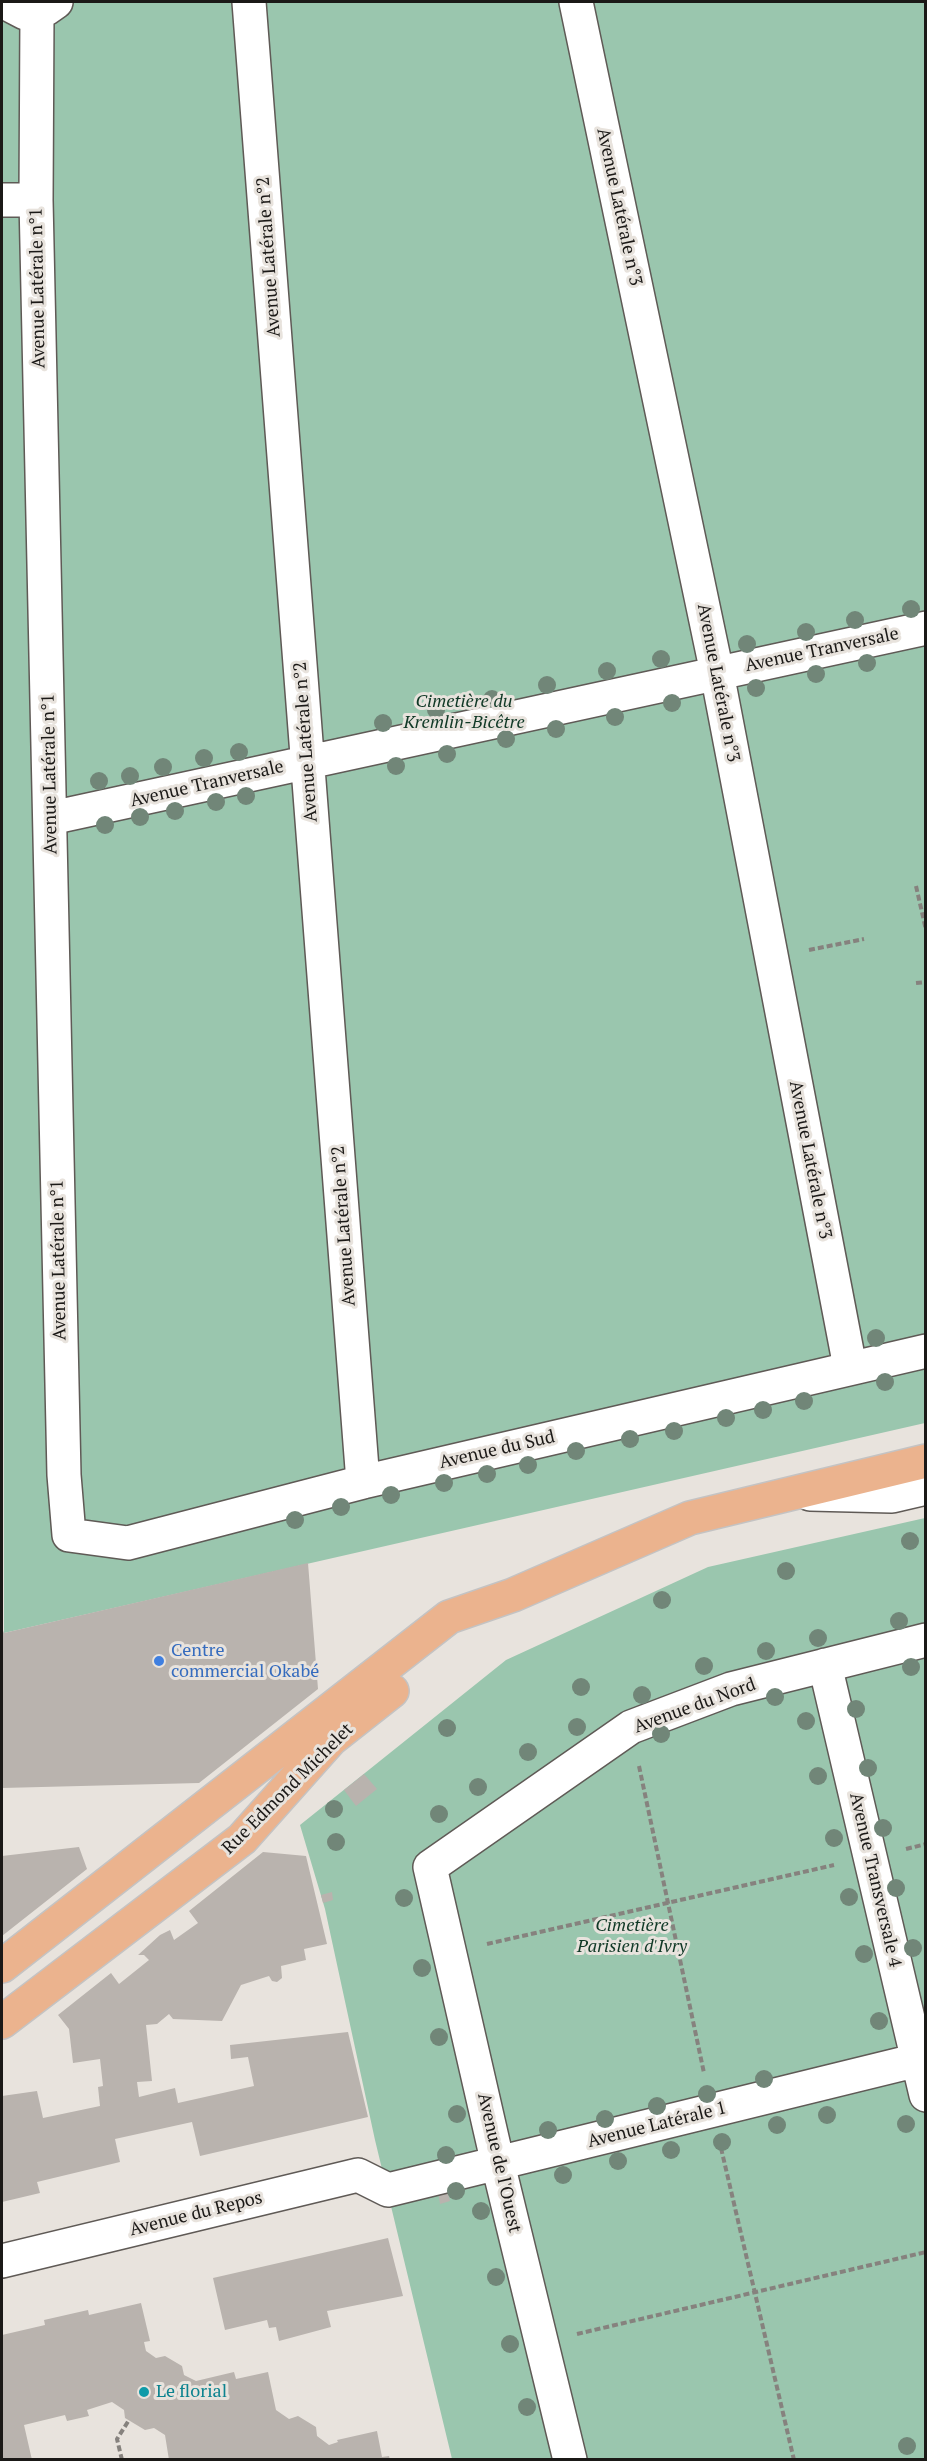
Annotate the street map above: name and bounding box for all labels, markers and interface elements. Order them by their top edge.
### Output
street label: Avenue Latérale n°3 [592,126,646,288]
street label: Avenue Latérale n°2 [253,176,285,338]
street label: Avenue Latérale n°1 [26,207,50,369]
street label: Avenue Latérale n°3 [692,602,744,764]
street label: Avenue Tranversale [743,623,901,677]
street label: Avenue Latérale n°2 [290,661,322,823]
park label: Cimetière du Kremlin-Bicêtre [403,691,525,734]
street label: Avenue Latérale n°1 [38,693,62,855]
street label: Avenue Tranversale [128,756,286,812]
street label: Avenue Latérale n°3 [784,1079,836,1241]
street label: Avenue Latérale n°2 [328,1145,360,1307]
street label: Avenue Latérale n°1 [47,1179,71,1341]
street label: Avenue du Sud [437,1426,557,1474]
place label: Centre commercial Okabé [171,1640,319,1682]
marker: Centre commercial Okabé [152,1654,166,1668]
street label: Avenue du Nord [631,1674,759,1738]
street label: Rue Edmond Michelet [218,1719,358,1859]
street label: Avenue Transversale 4 [844,1791,906,1969]
park label: Cimetière Parisien d'Ivry [577,1915,687,1958]
street label: Avenue de l'Ouest [472,2091,526,2235]
street label: Avenue Latérale 1 [585,2097,729,2153]
street label: Avenue du Repos [127,2187,265,2241]
place label: Le florial [156,2381,227,2403]
marker: Le florial [137,2385,151,2399]

